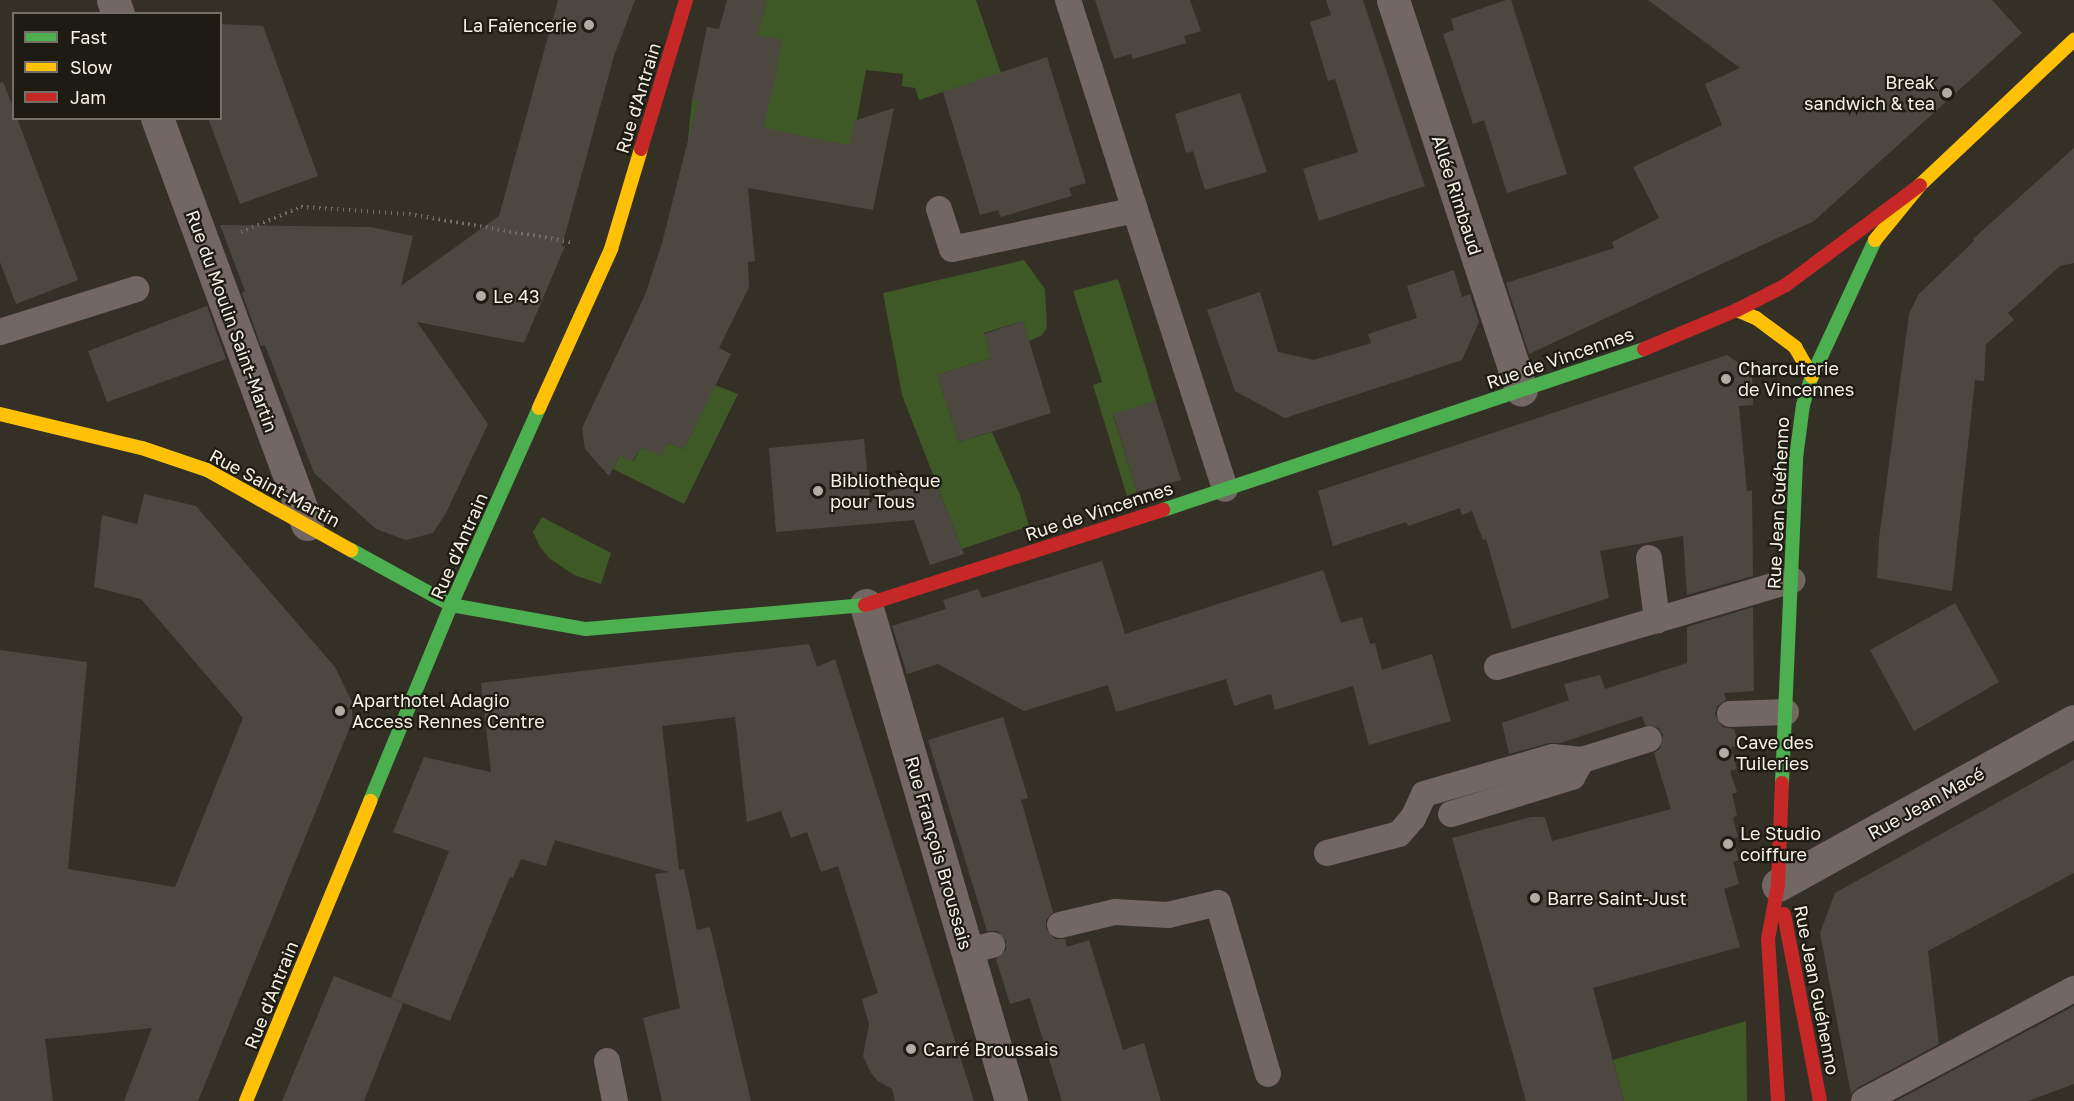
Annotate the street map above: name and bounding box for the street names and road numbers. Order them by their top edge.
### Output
street label: Rue d'Antrain [611,40,665,156]
street label: Allée Rimbaud [1427,132,1487,258]
street label: Rue du Moulin Saint-Martin [182,207,282,435]
street label: Rue de Vincennes [1484,323,1636,393]
street label: Rue Jean Guéhenno [1763,416,1793,590]
street label: Rue Saint-Martin [206,444,344,532]
street label: Rue de Vincennes [1022,477,1176,545]
street label: Rue d'Antrain [426,489,492,603]
street label: Rue François Broussais [901,754,977,952]
street label: Rue Jean Macé [1864,762,1988,844]
street label: Rue Jean Guéhenno [1790,903,1844,1077]
street label: Rue d'Antrain [240,938,302,1052]

